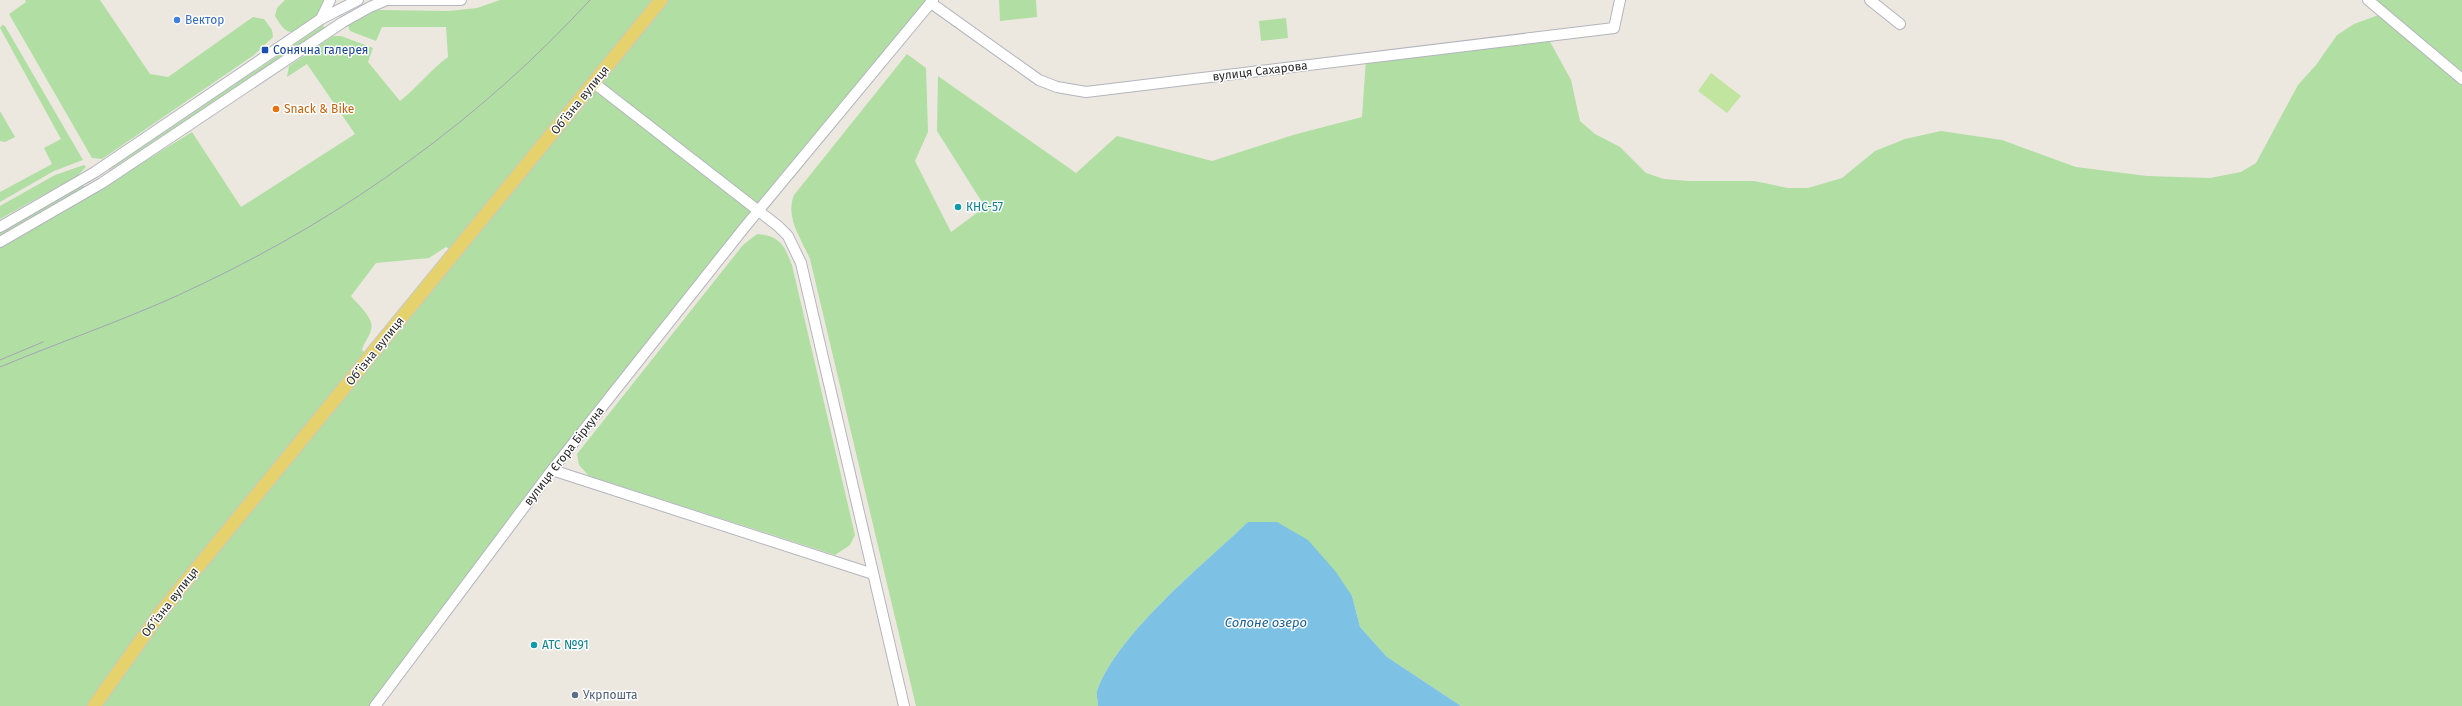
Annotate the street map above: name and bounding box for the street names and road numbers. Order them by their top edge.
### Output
street label: вулиця Сахарова [1212,58,1308,84]
street label: Обʼїзна вулиця [548,63,612,137]
street label: Обʼїзна вулиця [343,314,407,388]
street label: вулиця Єгора Біркуна [521,404,607,508]
street label: Обʼїзна вулиця [139,564,201,640]

